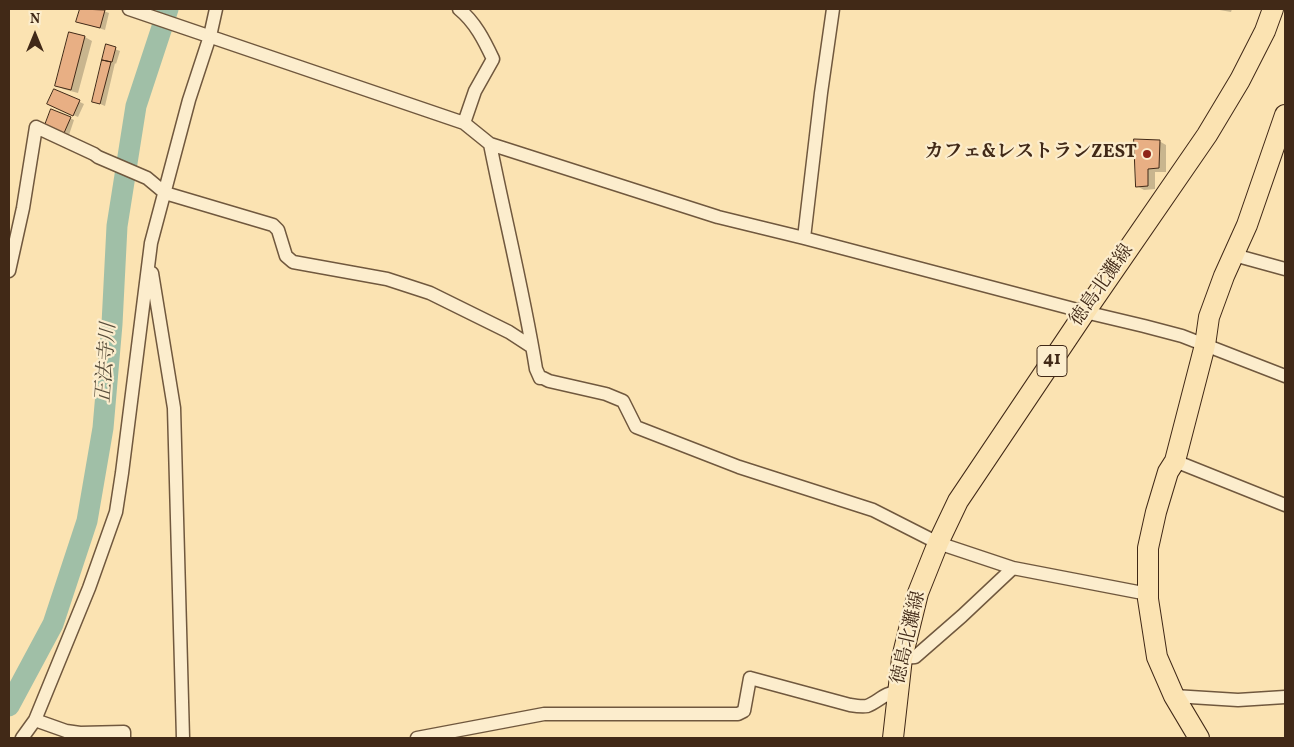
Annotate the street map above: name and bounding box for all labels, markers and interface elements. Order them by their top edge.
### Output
north arrow [10,10,60,60]
text: N [30,10,40,29]
place label: カフェ&レストランZEST [924,143,1137,165]
marker: カフェ&レストランZEST [1141,148,1153,160]
street label: 徳島北灘線 [1066,241,1140,331]
water label: 正法寺川 [93,322,123,404]
road number: 41 [1037,346,1067,376]
street label: 徳島北灘線 [888,589,932,687]

